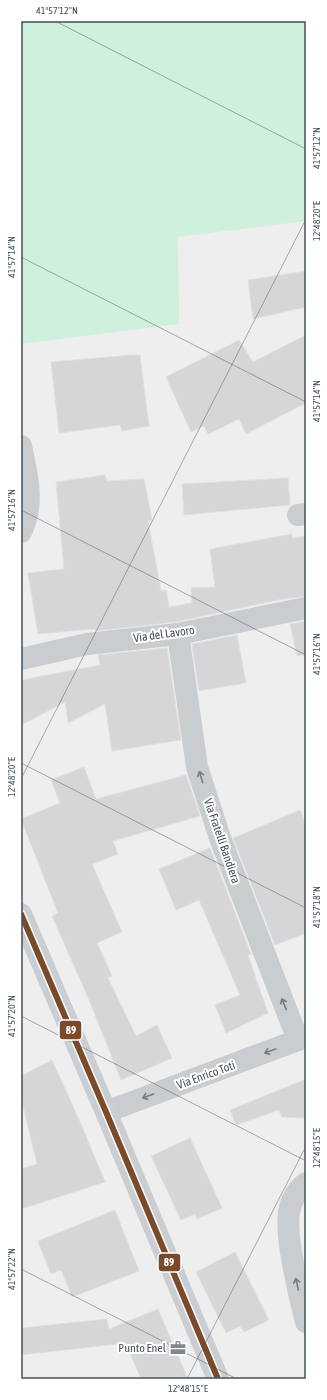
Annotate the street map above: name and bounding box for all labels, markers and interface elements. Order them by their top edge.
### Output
text: 41°57'12"N [36,5,78,16]
text: 41°57'12"N [311,127,322,169]
text: 12°48'20"E [311,200,322,241]
text: 41°57'14"N [6,236,17,278]
text: 41°57'14"N [311,380,322,422]
text: 41°57'16"N [6,489,17,531]
street label: Via del Lavoro [132,623,196,645]
text: 41°57'16"N [311,633,322,675]
text: 12°48'20"E [6,756,17,797]
one-way arrow [196,771,204,783]
street label: Via Fratelli Bandiera [201,797,243,885]
text: 41°57'18"N [311,886,322,928]
text: 41°57'20"N [6,995,17,1037]
one-way arrow [280,998,287,1010]
line badge: 89 [59,1020,82,1040]
text: 89 [66,1024,76,1036]
one-way arrow [263,1048,276,1055]
street label: Via Enrico Toti [175,1058,237,1092]
one-way arrow [142,1093,154,1101]
text: 12°48'15"E [311,1127,322,1168]
text: 41°57'22"N [6,1248,17,1290]
line badge: 89 [158,1253,181,1272]
text: 89 [164,1256,174,1268]
one-way arrow [293,1278,300,1291]
office icon: Punto Enel [169,1339,187,1357]
place label: Punto Enel [118,1341,167,1355]
text: 12°48'15"E [168,1383,209,1394]

